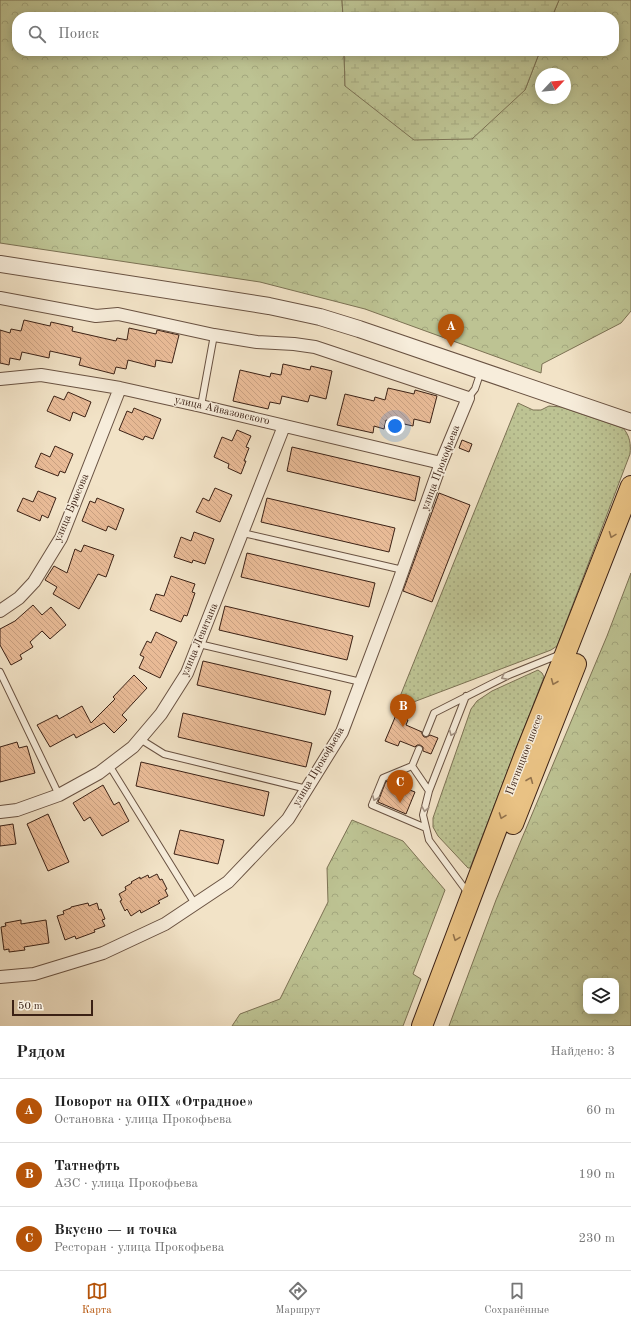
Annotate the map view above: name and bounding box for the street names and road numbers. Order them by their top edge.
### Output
street label: улица Айвазовского [173,395,271,427]
street label: улица Прокофьева [420,423,463,512]
street label: улица Брюсова [53,472,92,544]
street label: улица Левитана [180,601,221,678]
street label: Пятницкое шоссе [505,713,545,797]
street label: улица Прокофьева [291,725,347,809]

